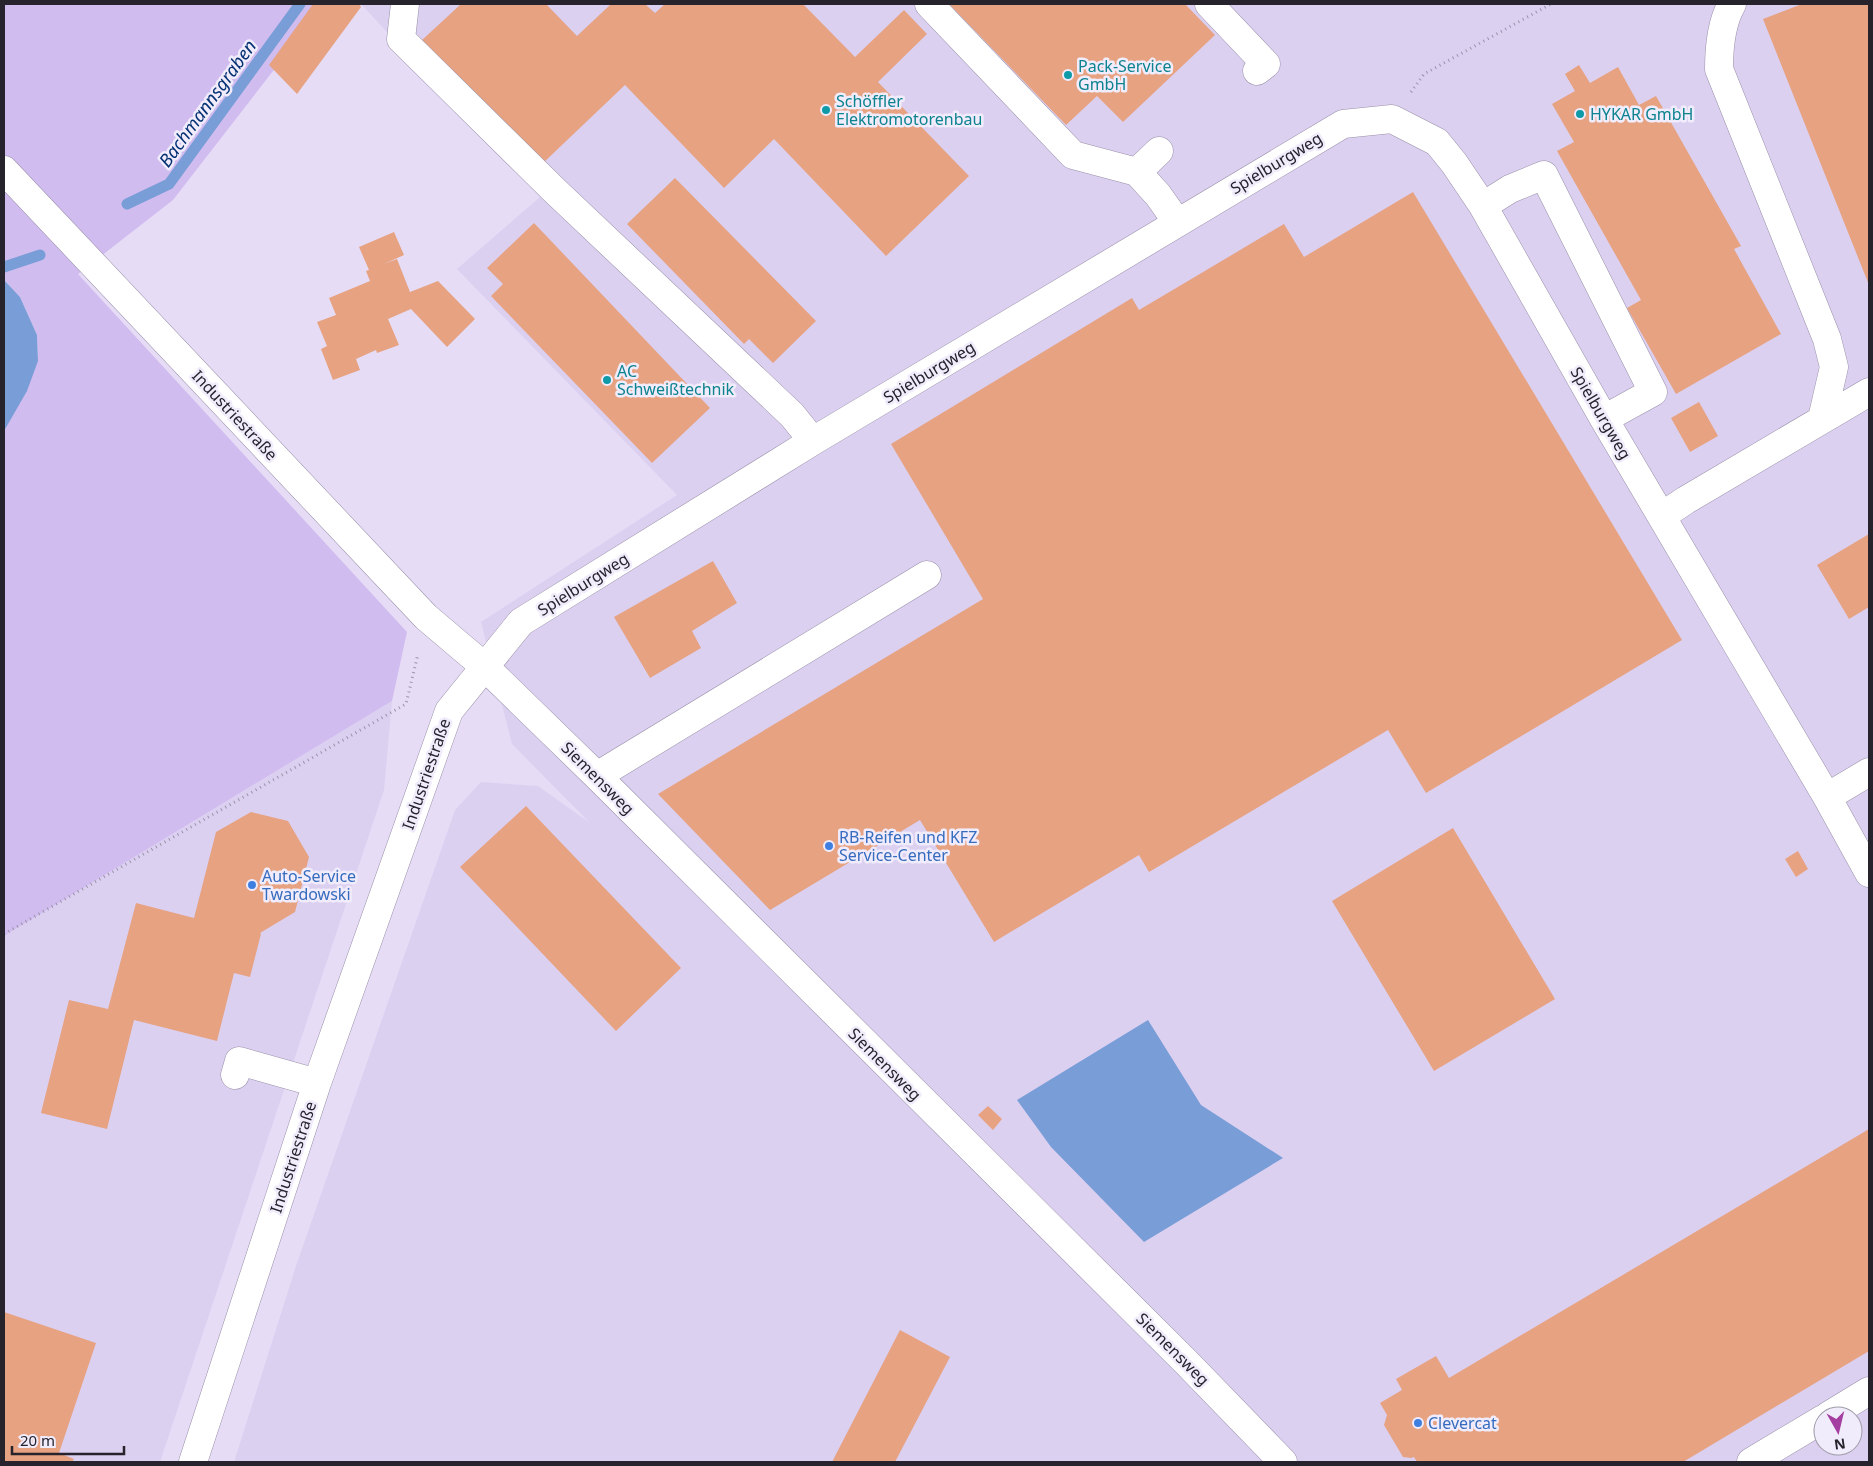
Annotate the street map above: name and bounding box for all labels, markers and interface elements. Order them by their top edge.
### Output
water label: Bachmannsgraben [153,35,261,171]
place label: Pack-Service GmbH [1078,55,1171,95]
marker: Pack-Service GmbH [1062,69,1074,81]
place label: Schöffler Elektromotorenbau [836,90,982,130]
place label: HYKAR GmbH [1590,103,1693,125]
marker: Schöffler Elektromotorenbau [820,104,832,116]
marker: HYKAR GmbH [1574,108,1586,120]
street label: Spielburgweg [1226,127,1326,199]
street label: Spielburgweg [879,336,979,408]
place label: AC Schweißtechnik [617,360,735,400]
street label: Spielburgweg [1566,363,1636,463]
street label: Industriestraße [187,365,283,465]
marker: AC Schweißtechnik [601,374,613,386]
street label: Spielburgweg [533,547,633,621]
street label: Industriestraße [397,716,455,832]
street label: Siemensweg [557,737,639,819]
place label: RB-Reifen und KFZ Service-Center [839,826,977,866]
marker: RB-Reifen und KFZ Service-Center [823,840,835,852]
place label: Auto-Service Twardowski [262,865,356,905]
marker: Auto-Service Twardowski [246,879,258,891]
street label: Siemensweg [844,1023,926,1105]
street label: Industriestraße [265,1098,321,1216]
street label: Siemensweg [1132,1308,1214,1390]
north arrow [1813,1406,1863,1456]
place label: Clevercat [1428,1412,1497,1434]
marker: Clevercat [1412,1417,1424,1429]
scale bar [12,1424,125,1456]
text: 20 m [20,1430,55,1450]
text: N [1833,1434,1847,1455]

